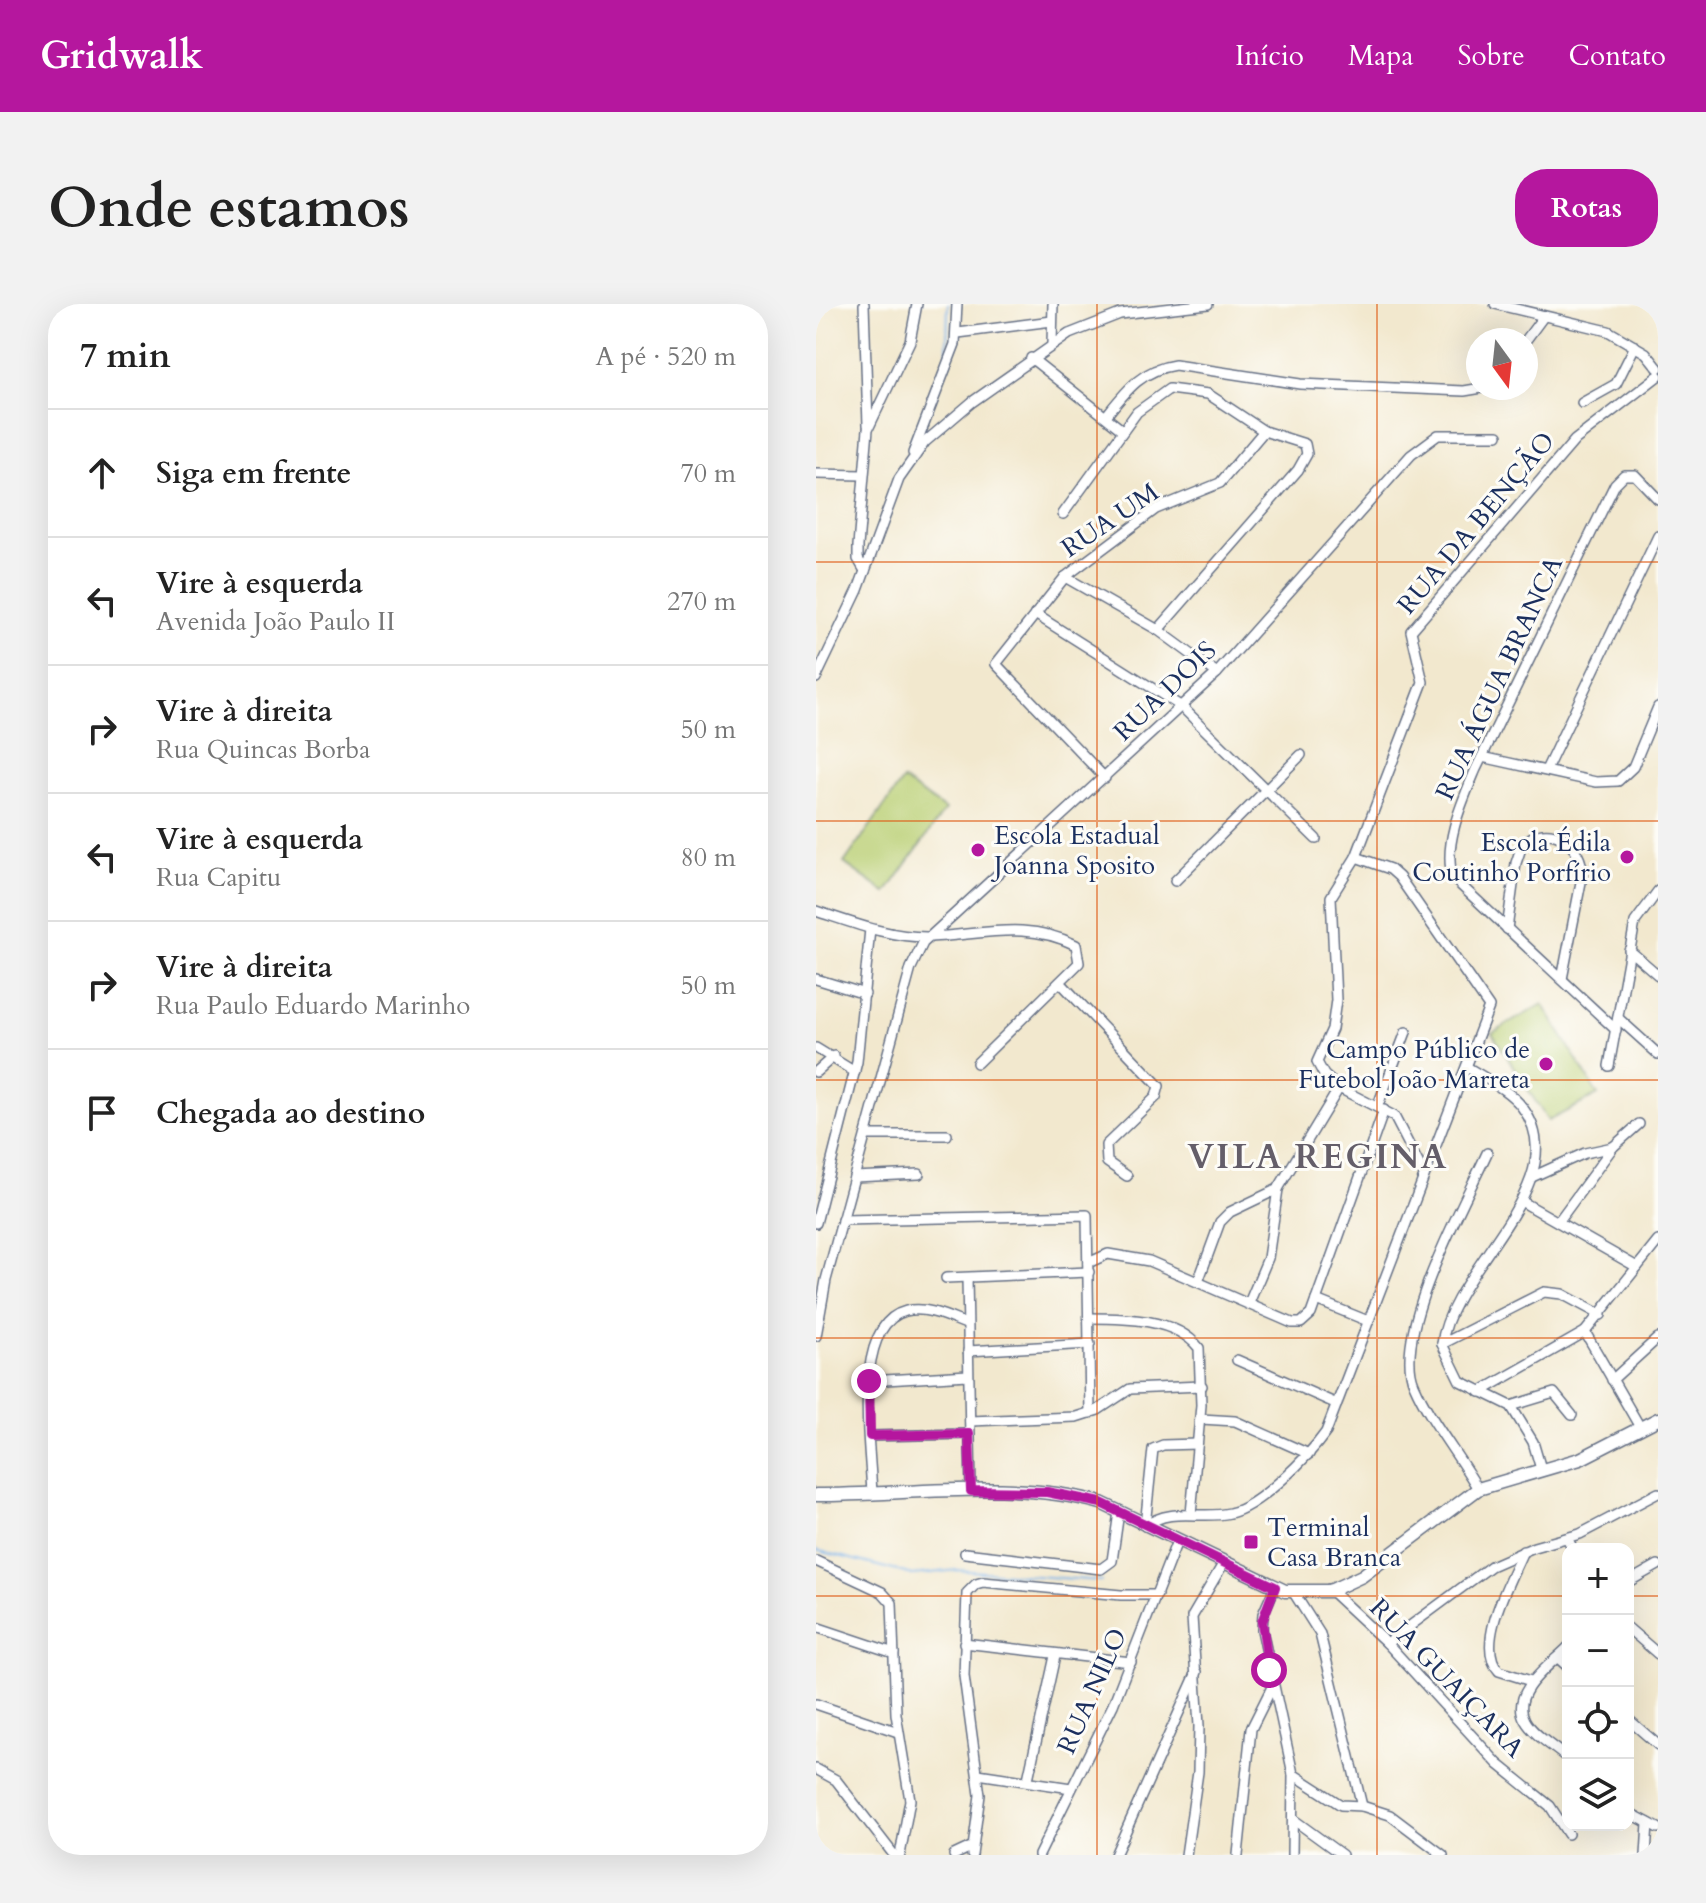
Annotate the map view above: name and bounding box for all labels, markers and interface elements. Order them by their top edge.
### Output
text: Gridwalk [40,30,203,82]
text: Início [1235,37,1304,75]
text: Mapa [1348,37,1413,75]
text: Sobre [1457,37,1525,75]
text: Contato [1569,37,1666,75]
button: Rotas [1515,169,1658,247]
text: Onde estamos [48,171,410,246]
north arrow [1466,328,1538,400]
text: 7 min [80,333,171,379]
text: A pé · 520 m [595,339,736,374]
street label: RUA DA BENÇÃO [1389,424,1563,622]
icon: ahead [80,451,124,495]
text: Siga em frente [156,453,351,494]
text: 70 m [680,456,736,491]
street label: RUA UM [1054,475,1166,565]
street label: RUA ÁGUA BRANCA [1427,550,1571,806]
text: Vire à esquerda [156,563,363,604]
icon: left [80,579,124,623]
text: 270 m [667,584,736,619]
text: Avenida João Paulo II [156,604,395,639]
street label: RUA DOIS [1106,633,1224,749]
text: Vire à direita [156,691,333,732]
icon: right [80,707,124,751]
text: 50 m [680,712,736,747]
text: Rua Quincas Borba [156,732,370,767]
place label: Escola Estadual Joanna Sposito [990,818,1160,883]
text: Vire à esquerda [156,819,363,860]
place label: Escola Édila Coutinho Porfírio [1412,825,1611,890]
icon: left [80,835,124,879]
text: 80 m [680,840,736,875]
marker: Escola Estadual Joanna Sposito [969,841,987,859]
marker: Escola Édila Coutinho Porfírio [1618,848,1636,866]
text: Rua Capitu [156,860,281,895]
text: Vire à direita [156,947,333,988]
icon: right [80,963,124,1007]
text: 50 m [680,968,736,1003]
text: Rua Paulo Eduardo Marinho [156,988,470,1023]
place label: Campo Público de Futebol João Marreta [1298,1032,1530,1097]
marker: Campo Público de Futebol João Marreta [1537,1055,1555,1073]
icon: arrive [80,1091,124,1135]
text: Chegada ao destino [156,1093,425,1134]
district label: VILA REGINA [1188,1134,1448,1180]
route end [851,1363,887,1399]
place label: Terminal Casa Branca [1267,1510,1401,1575]
marker: Terminal Casa Branca [1242,1533,1260,1551]
map controls [1562,1543,1634,1831]
button: + [1562,1543,1634,1615]
street label: RUA GUAIÇARA [1362,1591,1532,1766]
button: − [1562,1615,1634,1687]
street label: RUA NILO [1049,1623,1135,1759]
route start [1251,1652,1287,1688]
button: locate [1562,1687,1634,1759]
button: layers [1562,1759,1634,1831]

